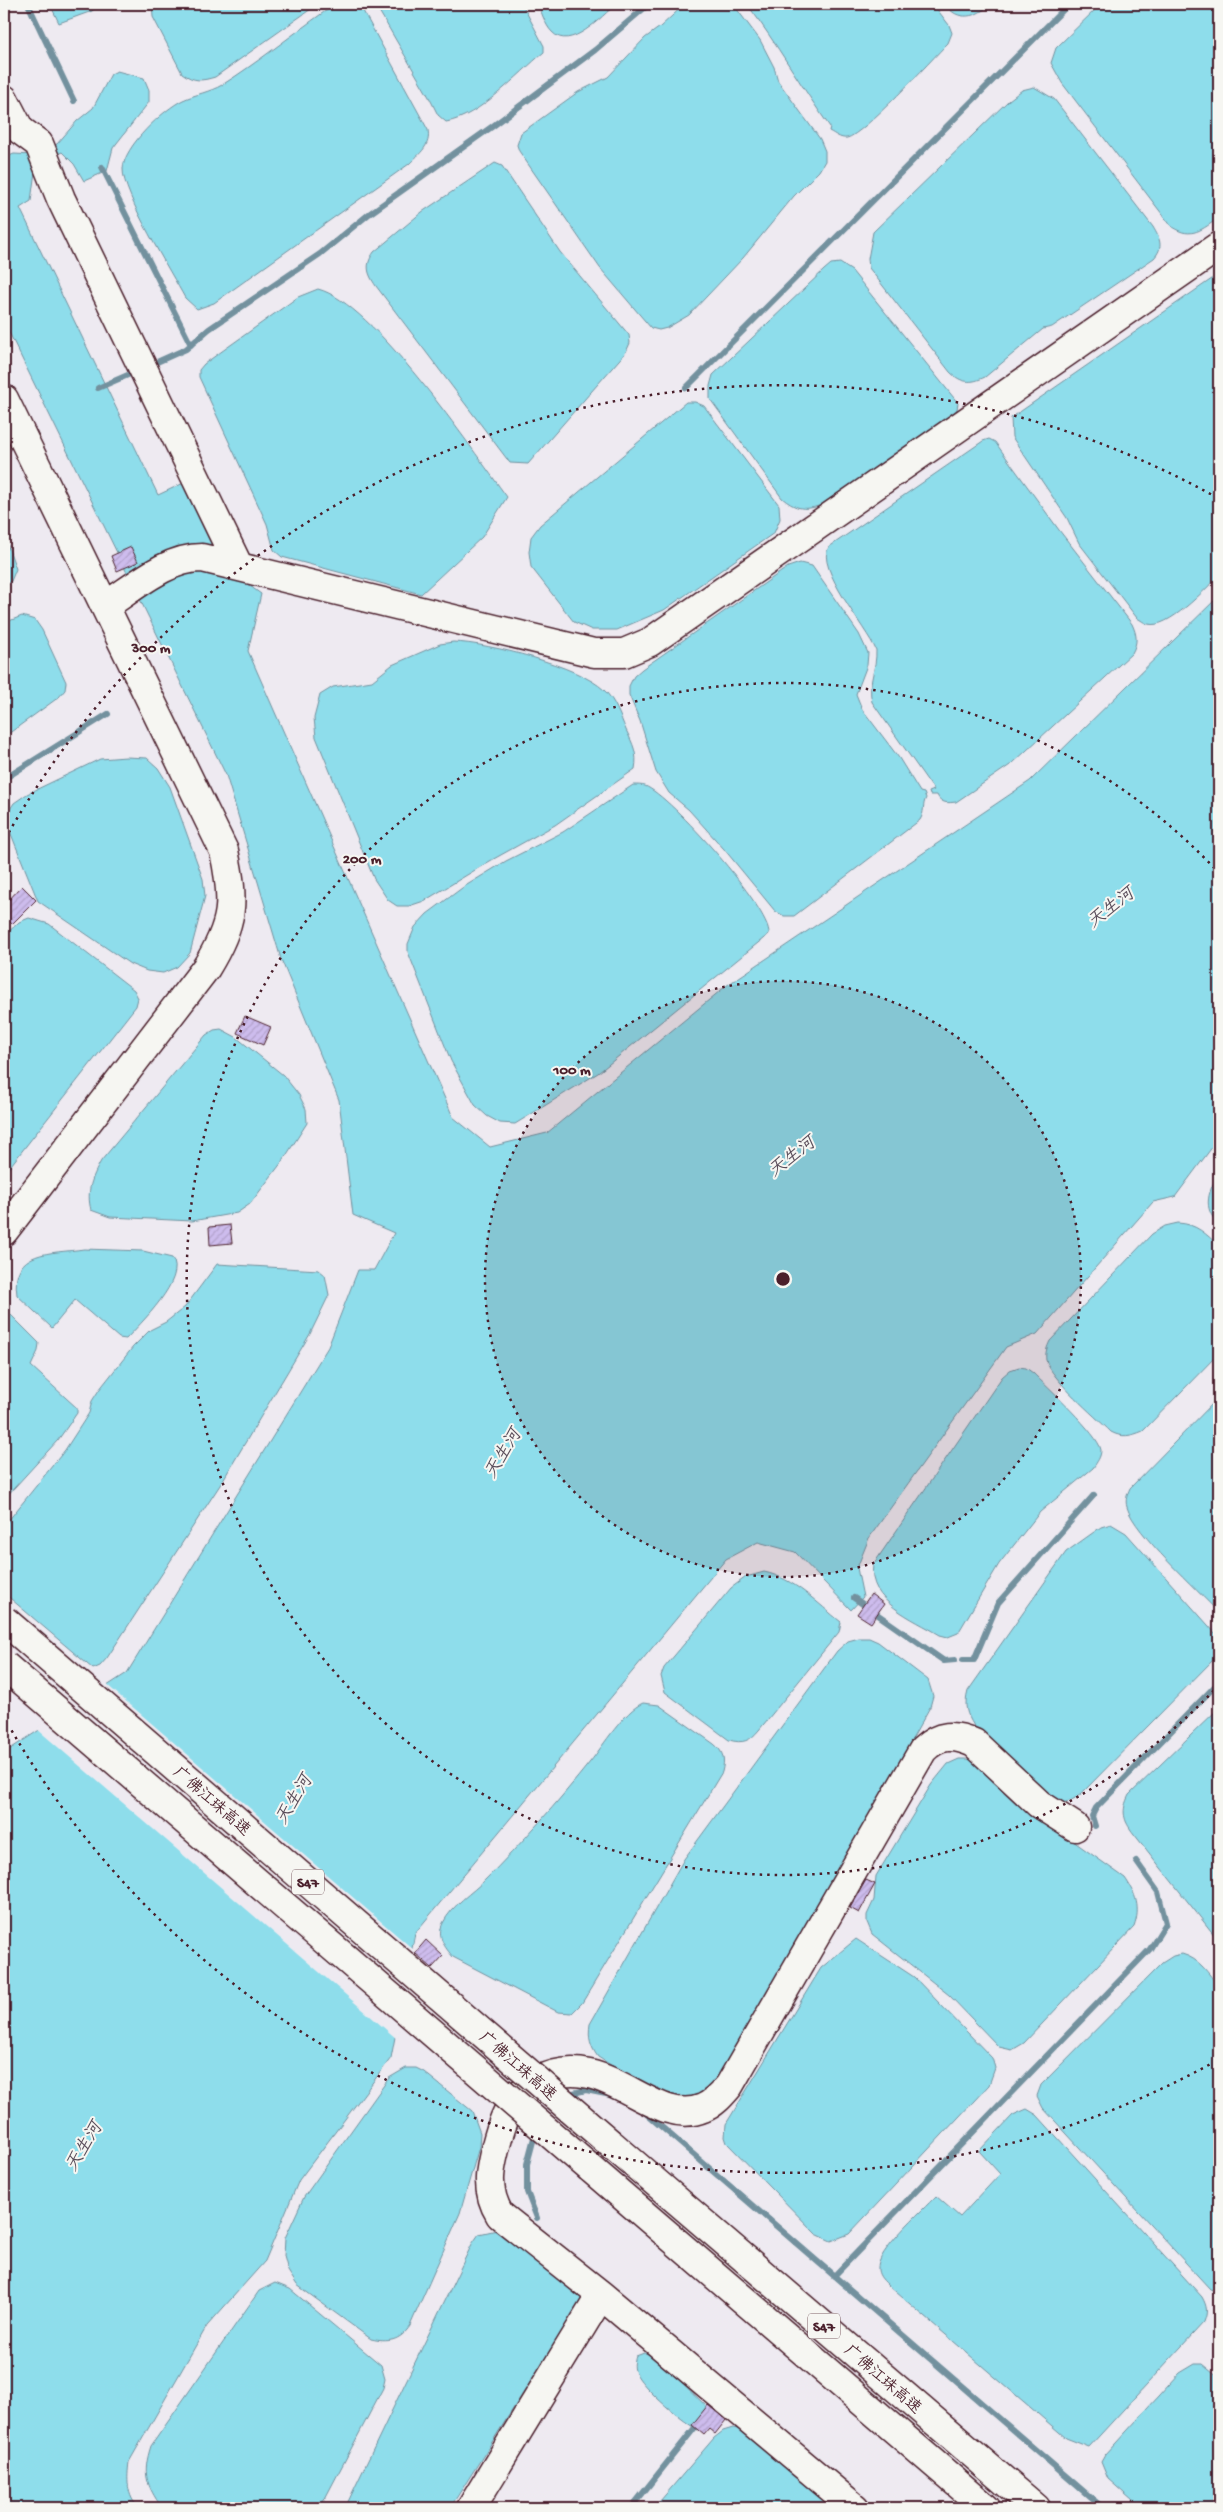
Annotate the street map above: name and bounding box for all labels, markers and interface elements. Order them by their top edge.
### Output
text: 300 m [130,640,171,658]
text: 200 m [343,851,382,869]
water label: 天生河 [1083,881,1142,934]
text: 100 m [552,1062,591,1080]
water label: 天生河 [764,1130,823,1183]
centre of rings [774,1270,792,1288]
water label: 天生河 [480,1423,529,1483]
street label: 广佛江珠高速 [168,1762,254,1841]
water label: 天生河 [271,1769,320,1829]
road number: S47 [292,1870,324,1894]
street label: 广佛江珠高速 [474,2027,560,2106]
water label: 天生河 [61,2116,110,2176]
road number: S47 [808,2314,840,2338]
street label: 广佛江珠高速 [839,2340,925,2419]

